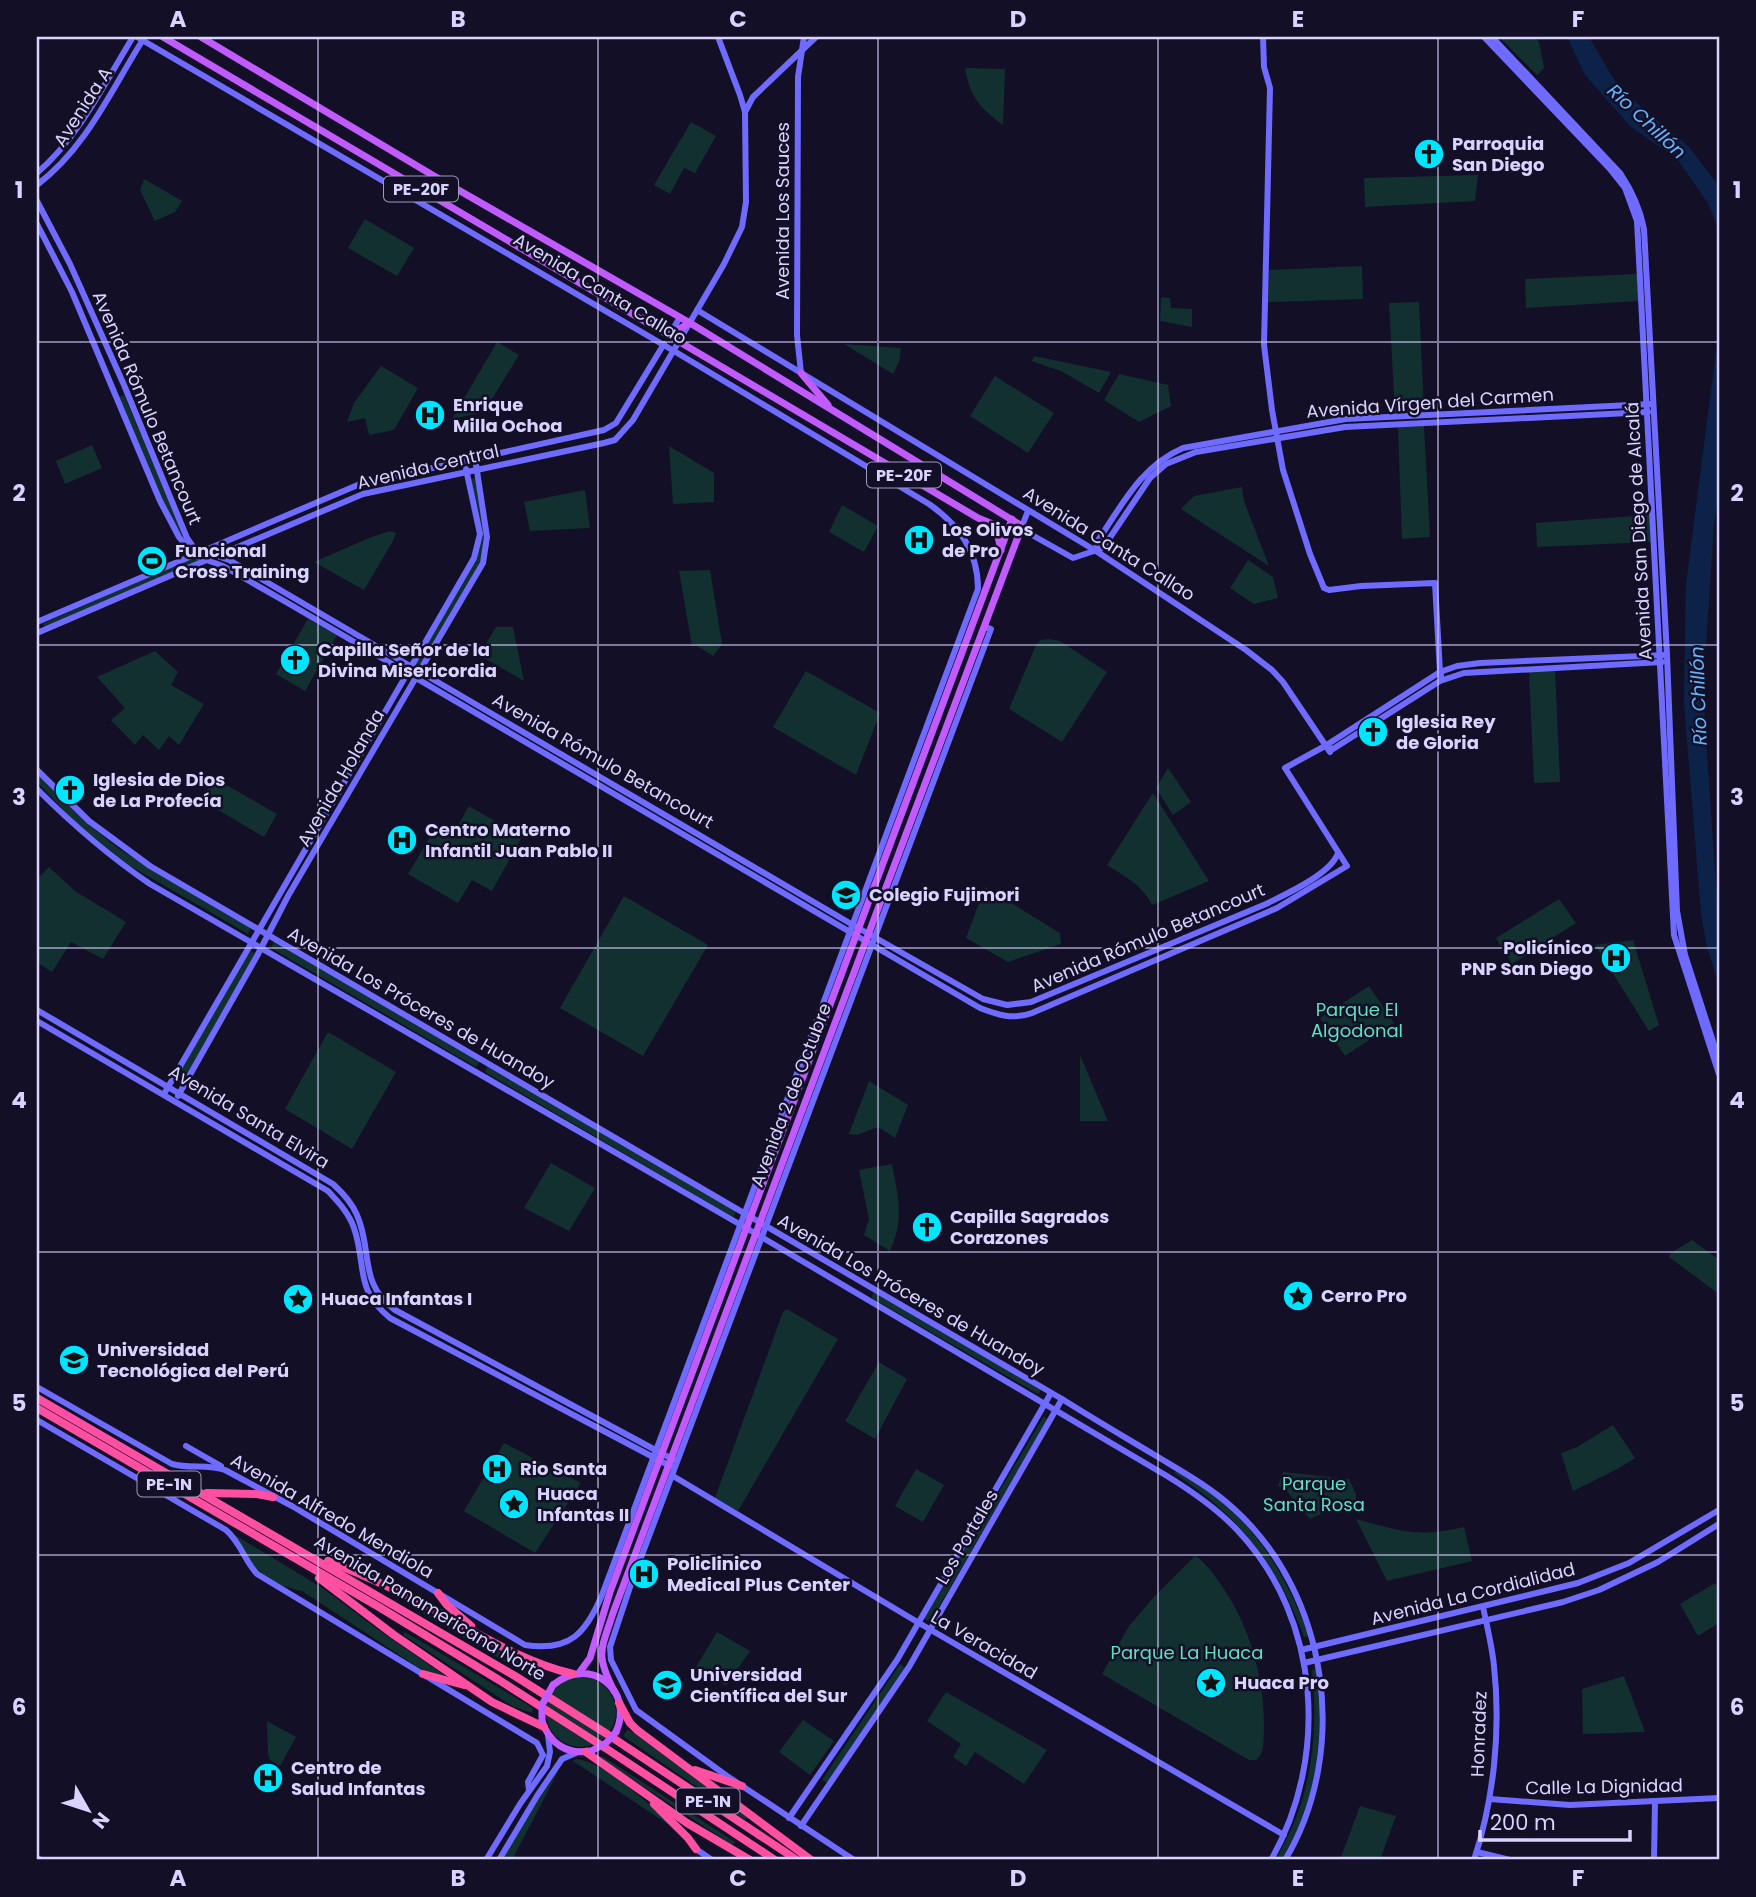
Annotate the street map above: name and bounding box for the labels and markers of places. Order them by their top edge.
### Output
place label: Parroquia San Diego [1452,131,1544,177]
church icon: Parroquia San Diego [1412,137,1446,171]
place label: Enrique Milla Ochoa [453,392,562,438]
hospital icon: Enrique Milla Ochoa [413,398,447,432]
place label: Los Olivos de Pro [942,517,1033,563]
hospital icon: Los Olivos de Pro [902,523,936,557]
place label: Funcional Cross Training [175,538,309,584]
sports icon: Funcional Cross Training [135,544,169,578]
place label: Capilla Señor de la Divina Misericordia [318,637,497,683]
church icon: Capilla Señor de la Divina Misericordia [278,643,312,677]
place label: Iglesia Rey de Gloria [1396,709,1496,755]
church icon: Iglesia Rey de Gloria [1356,715,1390,749]
place label: Iglesia de Dios de La Profecía [93,767,225,813]
church icon: Iglesia de Dios de La Profecía [53,773,87,807]
place label: Centro Materno Infantil Juan Pablo II [425,817,613,863]
hospital icon: Centro Materno Infantil Juan Pablo II [385,823,419,857]
school or university icon: Colegio Fujimori [829,878,863,912]
place label: Colegio Fujimori [869,882,1020,907]
place label: Policínico PNP San Diego [1461,935,1593,981]
hospital icon: Policínico PNP San Diego [1599,941,1633,975]
place label: Capilla Sagrados Corazones [950,1204,1109,1250]
church icon: Capilla Sagrados Corazones [910,1210,944,1244]
place icon: Cerro Pro [1281,1279,1315,1313]
place icon: Huaca Infantas I [281,1282,315,1316]
place label: Cerro Pro [1321,1283,1407,1308]
place label: Huaca Infantas I [321,1286,472,1311]
place label: Universidad Tecnológica del Perú [97,1337,289,1383]
school or university icon: Universidad Tecnológica del Perú [57,1343,91,1377]
hospital icon: Rio Santa [480,1452,514,1486]
place label: Rio Santa [520,1456,607,1481]
place label: Huaca Infantas II [537,1481,629,1527]
place icon: Huaca Infantas II [497,1487,531,1521]
place label: Policlinico Medical Plus Center [667,1551,850,1597]
hospital icon: Policlinico Medical Plus Center [627,1557,661,1591]
place label: Universidad Científica del Sur [690,1662,848,1708]
place icon: Huaca Pro [1194,1666,1228,1700]
school or university icon: Universidad Científica del Sur [650,1668,684,1702]
place label: Huaca Pro [1234,1670,1329,1695]
place label: Centro de Salud Infantas [291,1755,426,1801]
hospital icon: Centro de Salud Infantas [251,1761,285,1795]

